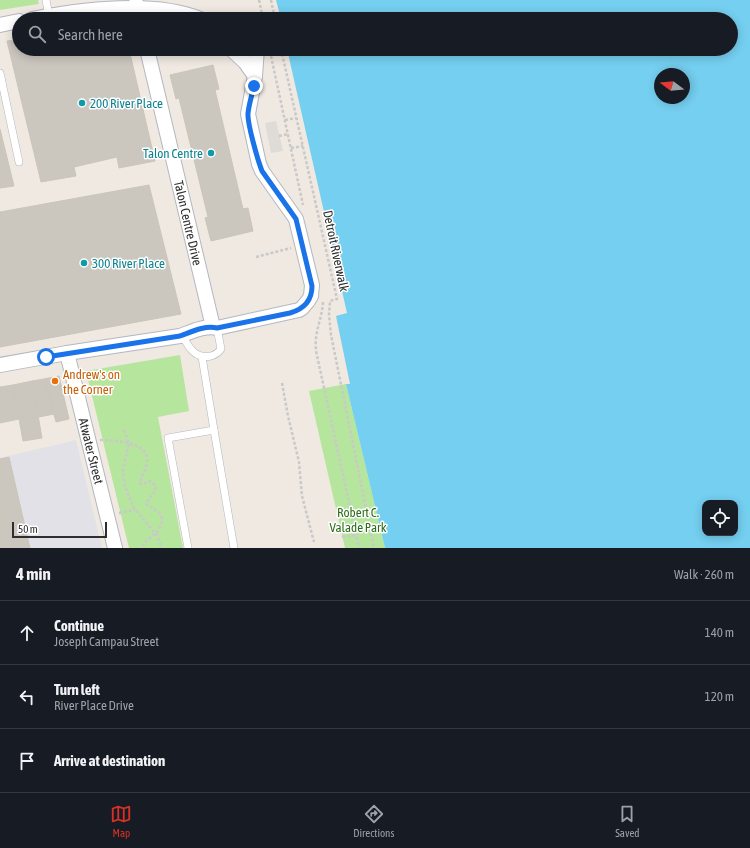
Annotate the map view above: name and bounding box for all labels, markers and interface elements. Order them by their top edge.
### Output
search box [12,12,738,56]
icon: search [26,23,48,45]
text: Search here [58,26,123,43]
north arrow [654,68,690,104]
route end [245,77,263,95]
place label: 200 River Place [90,96,163,111]
marker: 200 River Place [77,98,87,108]
place label: Talon Centre [143,146,203,161]
marker: Talon Centre [206,148,216,158]
street label: Talon Centre Drive [171,179,205,267]
street label: Detroit Riverwalk [320,209,352,293]
place label: 300 River Place [92,256,165,271]
marker: 300 River Place [79,258,89,268]
route start [37,348,55,366]
place label: Andrew's on the Corner [63,367,120,397]
marker: Andrew's on the Corner [50,376,60,386]
street label: Atwater Street [76,416,106,486]
map controls [702,500,738,536]
button: locate [702,500,738,536]
park label: Robert C. Valade Park [329,505,387,535]
scale bar [12,520,107,539]
text: 50 m [18,523,38,535]
text: 4 min [16,564,51,584]
text: Walk · 260 m [674,567,734,582]
text: Continue [54,617,104,634]
icon: ahead [16,622,38,644]
text: 140 m [705,625,734,640]
text: Joseph Campau Street [54,634,159,649]
text: Turn left [54,681,100,698]
icon: left [16,686,38,708]
text: 120 m [705,689,734,704]
text: River Place Drive [54,698,134,713]
icon: arrive [16,750,38,772]
text: Arrive at destination [54,752,165,769]
tab: Map [110,803,132,839]
tab: Directions [353,803,394,839]
tab: Saved [615,803,640,839]

